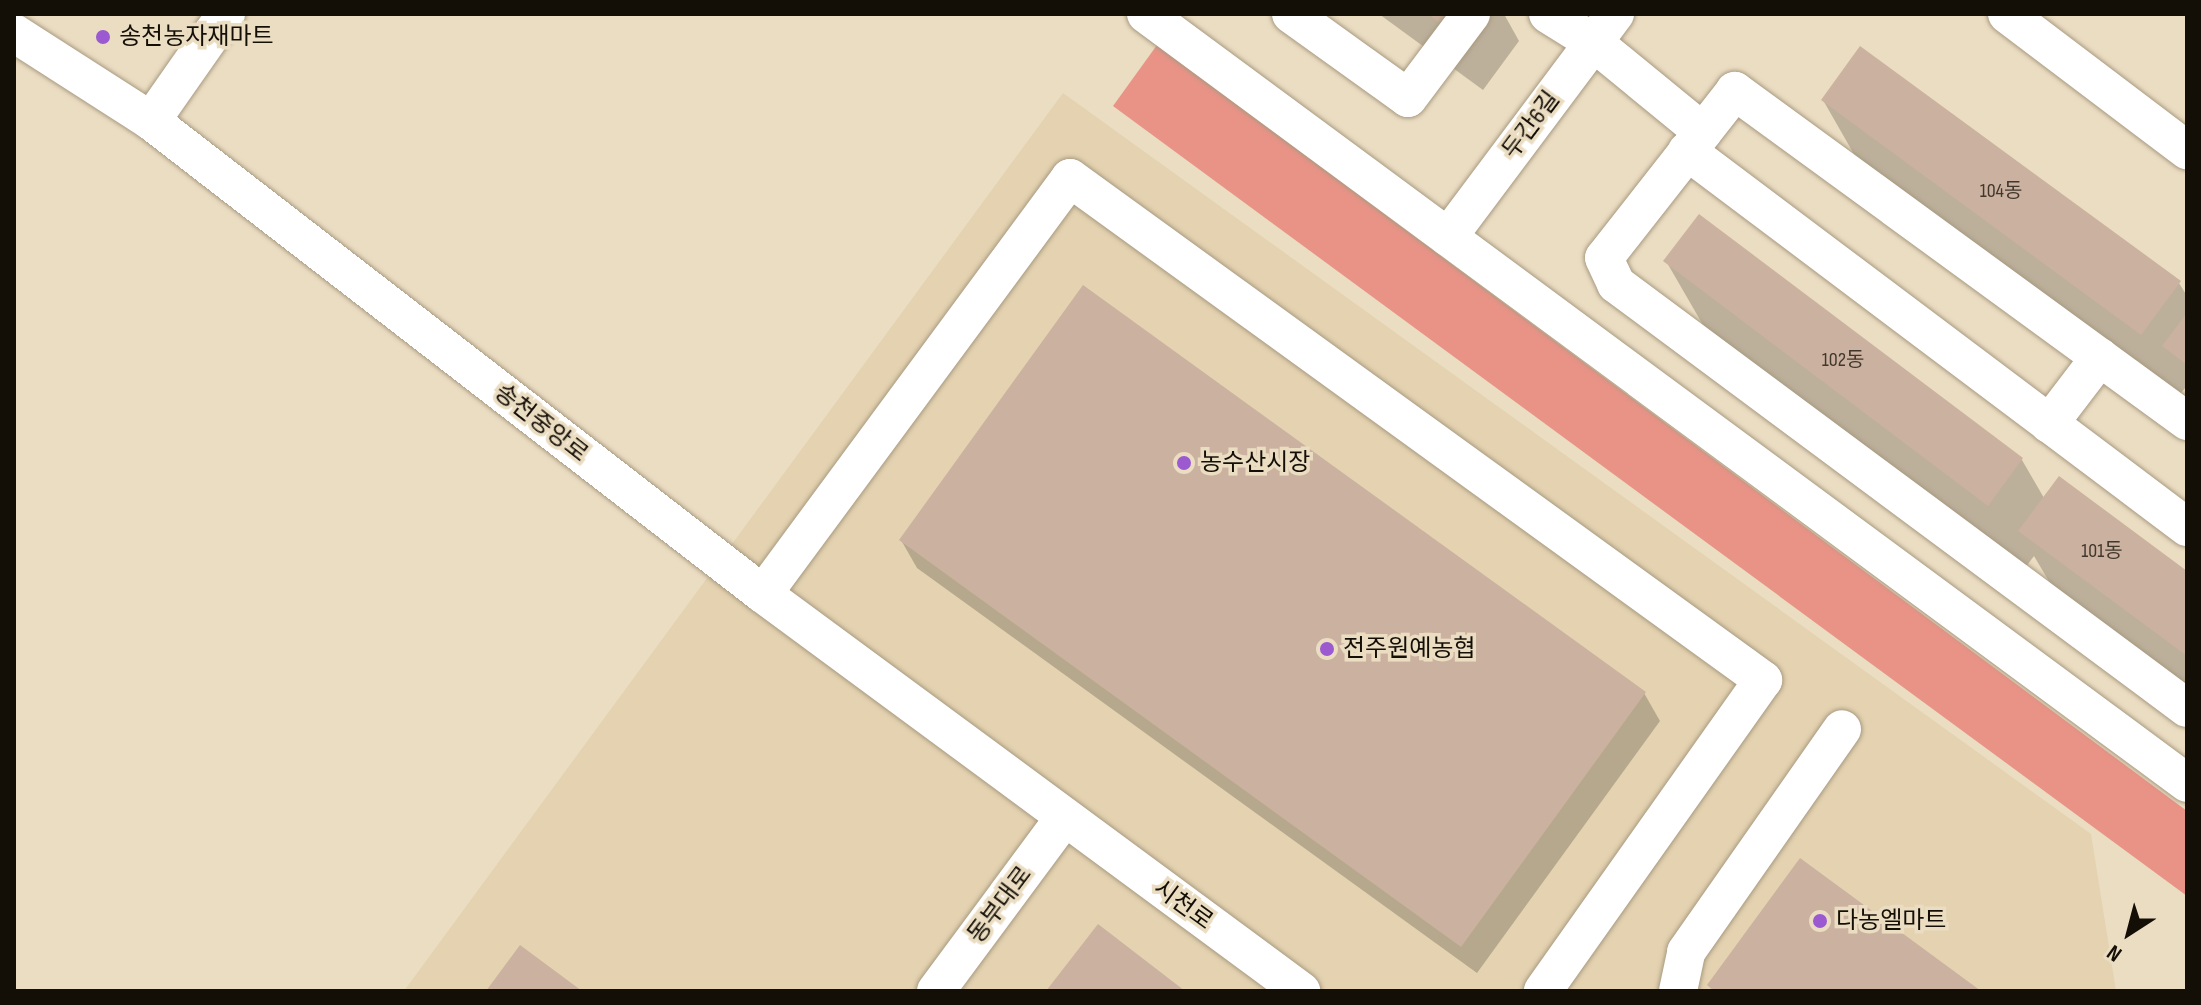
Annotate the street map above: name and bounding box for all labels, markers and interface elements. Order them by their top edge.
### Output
place label: 송천농자재마트 [119,23,274,51]
marker: 송천농자재마트 [94,28,112,46]
street label: 두간6길 [1496,86,1566,164]
house number: 104동 [1980,179,2022,203]
house number: 102동 [1822,348,1864,372]
street label: 송천중앙로 [489,378,593,468]
place label: 농수산시장 [1200,449,1310,477]
marker: 농수산시장 [1175,454,1193,472]
house number: 101동 [2081,539,2123,563]
place label: 전주원예농협 [1343,635,1475,663]
marker: 전주원예농협 [1318,640,1336,658]
street label: 동부대로 [962,861,1038,949]
street label: 시천로 [1148,874,1218,936]
north arrow [2089,893,2169,973]
place label: 다농엘마트 [1836,907,1946,935]
marker: 다농엘마트 [1811,912,1829,930]
text: N [2102,938,2127,967]

